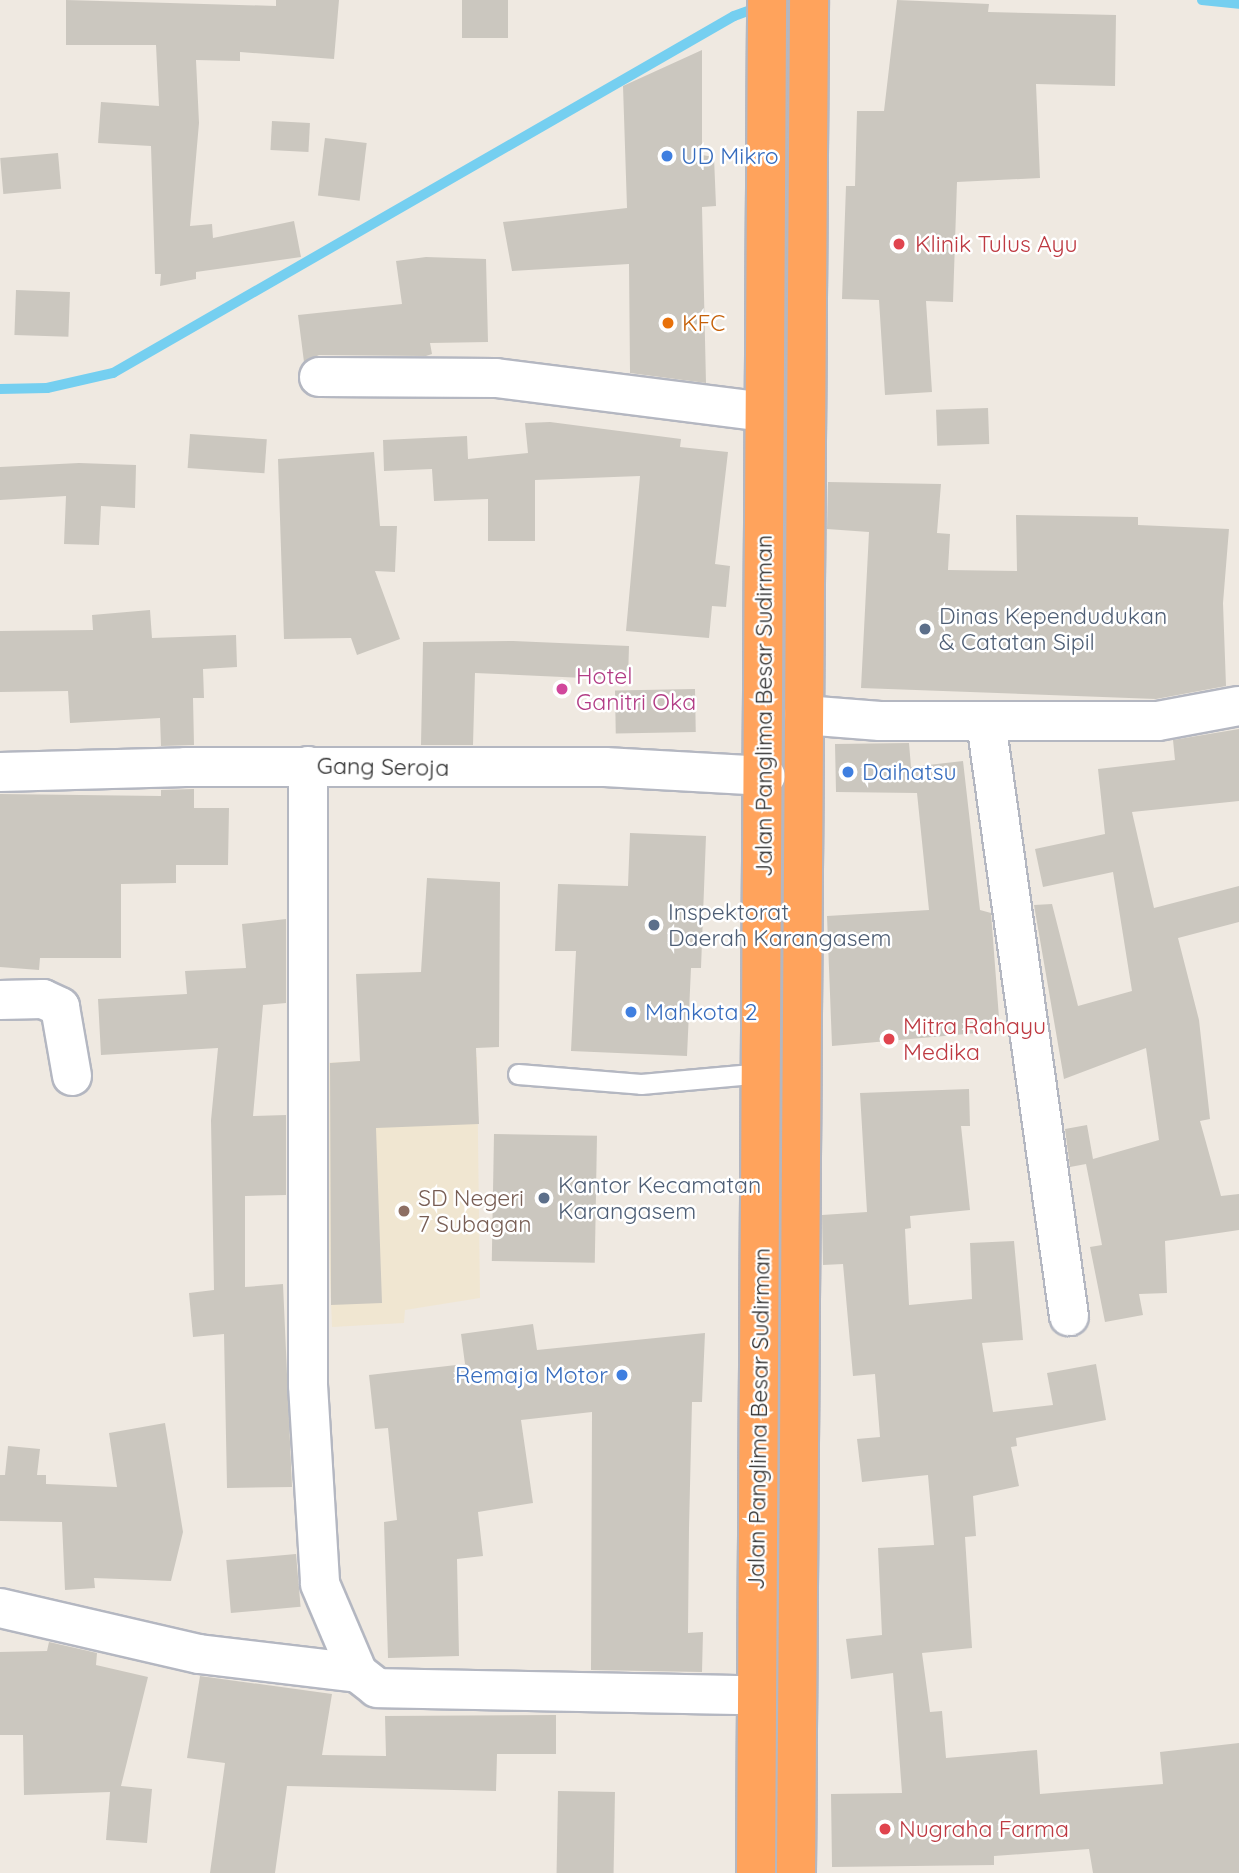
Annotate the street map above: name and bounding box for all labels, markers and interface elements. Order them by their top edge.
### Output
place label: UD Mikro [681,142,779,170]
marker: UD Mikro [659,148,675,164]
place label: Klinik Tulus Ayu [915,230,1078,258]
marker: Klinik Tulus Ayu [889,234,909,254]
place label: KFC [682,309,725,337]
marker: KFC [660,315,676,331]
street label: Jalan Panglima Besar Sudirman [750,535,778,877]
place label: Dinas Kependudukan & Catatan Sipil [939,602,1167,656]
marker: Dinas Kependudukan & Catatan Sipil [917,621,933,637]
place label: Hotel Ganitri Oka [576,662,696,716]
marker: Hotel Ganitri Oka [554,681,570,697]
street label: Gang Seroja [317,752,449,782]
place label: Daihatsu [862,758,957,786]
marker: Daihatsu [840,764,856,780]
place label: Inspektorat Daerah Karangasem [668,898,892,952]
marker: Inspektorat Daerah Karangasem [646,917,662,933]
place label: Mahkota 2 [645,998,757,1026]
marker: Mahkota 2 [623,1004,639,1020]
place label: Mitra Rahayu Medika [903,1012,1046,1066]
marker: Mitra Rahayu Medika [881,1031,897,1047]
place label: Kantor Kecamatan Karangasem [558,1171,761,1225]
place label: SD Negeri 7 Subagan [418,1184,531,1238]
marker: Kantor Kecamatan Karangasem [536,1190,552,1206]
marker: SD Negeri 7 Subagan [396,1203,412,1219]
street label: Jalan Panglima Besar Sudirman [742,1248,776,1590]
place label: Remaja Motor [455,1361,608,1389]
marker: Remaja Motor [614,1367,630,1383]
place label: Nugraha Farma [899,1815,1069,1843]
marker: Nugraha Farma [877,1821,893,1837]

